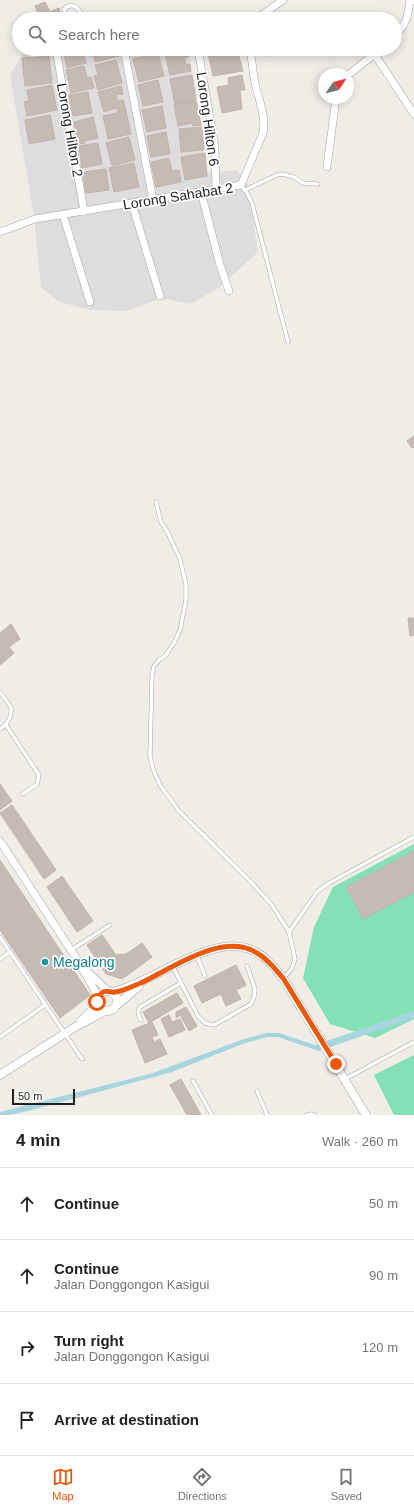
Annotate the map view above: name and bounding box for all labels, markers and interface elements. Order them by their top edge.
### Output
search box [12,12,402,56]
icon: search [26,23,48,45]
text: Search here [58,26,140,43]
north arrow [318,68,354,104]
street label: Lorong Hilton 6 [193,71,223,167]
street label: Lorong Hilton 2 [54,82,86,178]
street label: Lorong Sahabat 2 [122,179,234,213]
place label: Megalong [53,954,115,970]
marker: Megalong [40,957,50,967]
route start [88,993,106,1011]
route end [327,1055,345,1073]
scale bar [12,1087,75,1106]
text: 50 m [18,1090,42,1102]
text: 4 min [16,1131,60,1150]
text: Walk · 260 m [322,1134,398,1149]
icon: ahead [16,1193,38,1215]
text: Continue [54,1195,119,1212]
text: 50 m [369,1196,398,1211]
text: Continue [54,1260,119,1277]
icon: ahead [16,1265,38,1287]
text: 90 m [369,1268,398,1283]
text: Jalan Donggongon Kasigui [54,1277,209,1292]
text: Turn right [54,1332,124,1349]
icon: right [16,1337,38,1359]
text: 120 m [362,1340,398,1355]
text: Jalan Donggongon Kasigui [54,1349,209,1364]
icon: arrive [16,1409,38,1431]
text: Arrive at destination [54,1411,199,1428]
tab: Map [52,1466,74,1502]
tab: Directions [178,1466,227,1502]
tab: Saved [331,1466,362,1502]

